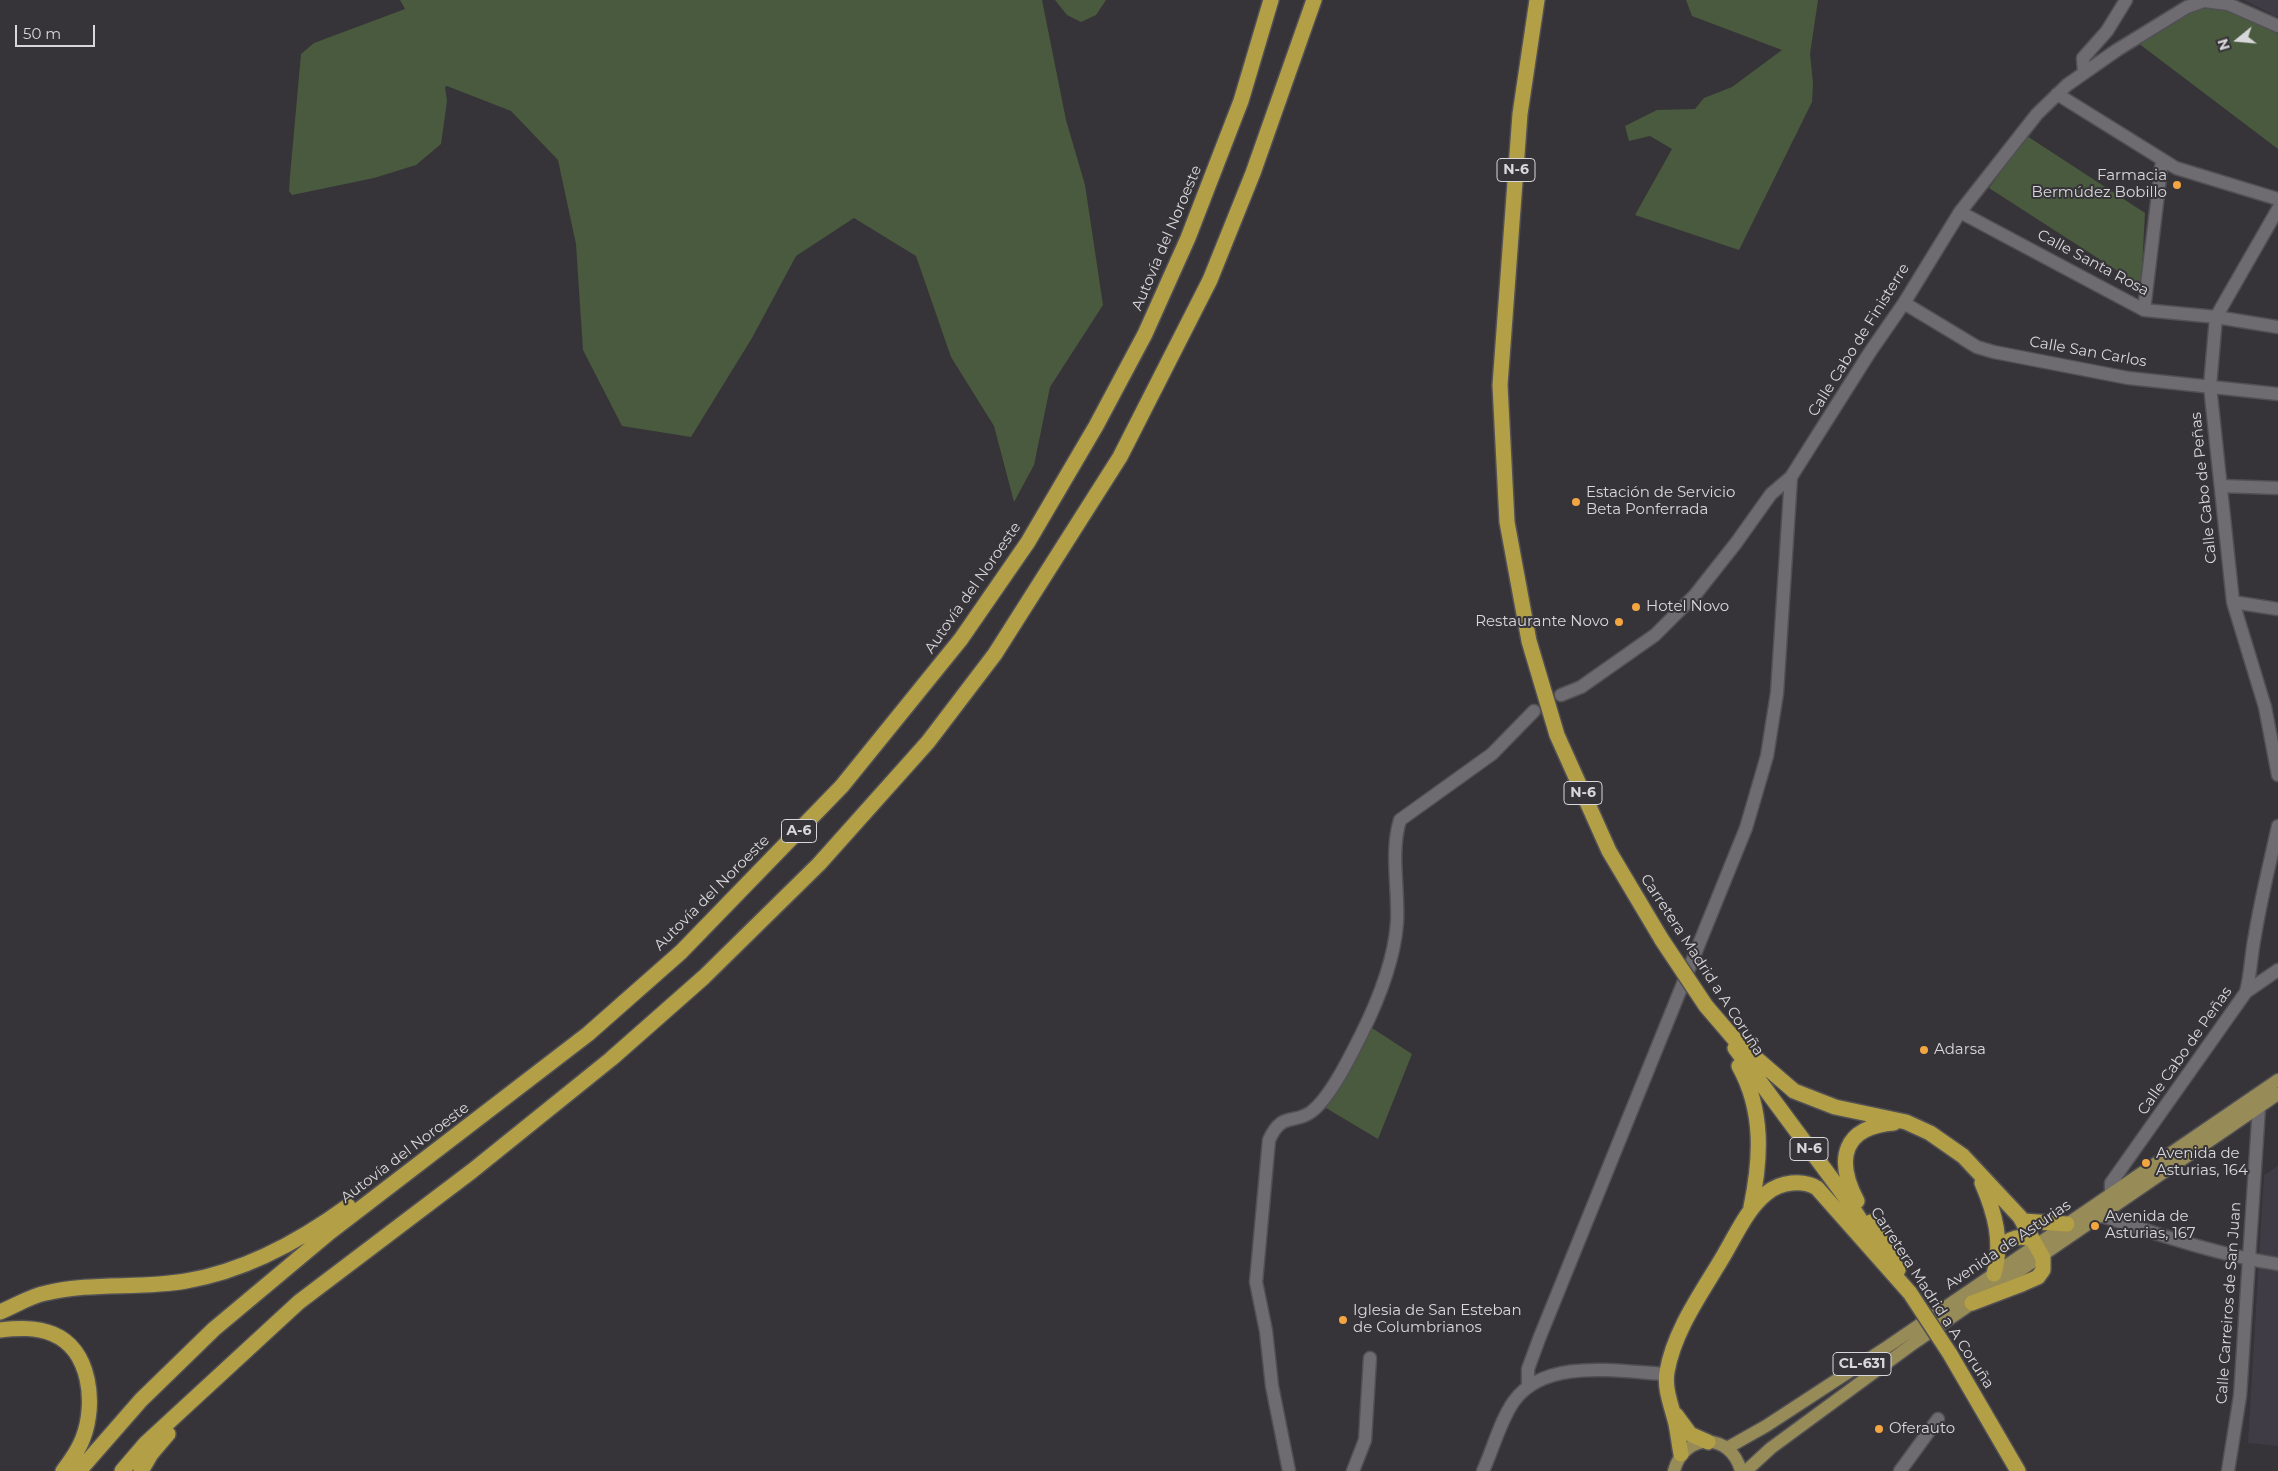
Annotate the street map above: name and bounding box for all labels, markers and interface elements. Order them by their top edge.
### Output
scale bar [18,15,98,47]
north arrow [2213,15,2263,65]
text: 50 m [23,24,61,43]
text: N [2213,36,2234,52]
road number: N-6 [1497,158,1535,182]
street label: Autovía del Noroeste [1128,163,1206,313]
place label: Farmacia Bermúdez Bobillo [2032,167,2167,202]
marker: Farmacia Bermúdez Bobillo [2171,179,2183,191]
street label: Calle Santa Rosa [2034,226,2152,300]
street label: Calle Cabo de Finisterre [1804,260,1914,420]
street label: Calle San Carlos [2028,333,2148,371]
street label: Calle Cabo de Peñas [2187,411,2221,565]
place label: Estación de Servicio Beta Ponferrada [1586,484,1735,519]
marker: Estación de Servicio Beta Ponferrada [1570,496,1582,508]
street label: Autovía del Noroeste [921,519,1025,657]
place label: Hotel Novo [1646,598,1729,616]
marker: Hotel Novo [1630,601,1642,613]
place label: Restaurante Novo [1475,613,1609,631]
marker: Restaurante Novo [1613,616,1625,628]
road number: N-6 [1564,781,1602,804]
road number: A-6 [782,819,816,842]
street label: Autovía del Noroeste [651,832,773,954]
street label: Carretera Madrid a A Coruña [1636,871,1768,1059]
street label: Calle Cabo de Peñas [2134,983,2236,1119]
place label: Adarsa [1934,1041,1986,1059]
marker: Adarsa [1918,1044,1930,1056]
street label: Autovía del Noroeste [337,1099,473,1207]
road number: N-6 [1790,1138,1828,1160]
place label: Avenida de Asturias, 164 [2156,1145,2248,1180]
marker: Avenida de Asturias, 164 [2140,1157,2152,1169]
street label: Avenida de Asturias [1942,1196,2074,1294]
street label: Calle Carreiros de San Juan [2213,1201,2245,1405]
street label: Carretera Madrid a A Coruña [1866,1204,1998,1392]
place label: Avenida de Asturias, 167 [2105,1208,2196,1243]
marker: Avenida de Asturias, 167 [2089,1220,2101,1232]
place label: Iglesia de San Esteban de Columbrianos [1353,1302,1522,1337]
marker: Iglesia de San Esteban de Columbrianos [1337,1314,1349,1326]
road number: CL-631 [1833,1352,1891,1376]
place label: Oferauto [1889,1420,1955,1438]
marker: Oferauto [1873,1423,1885,1435]

